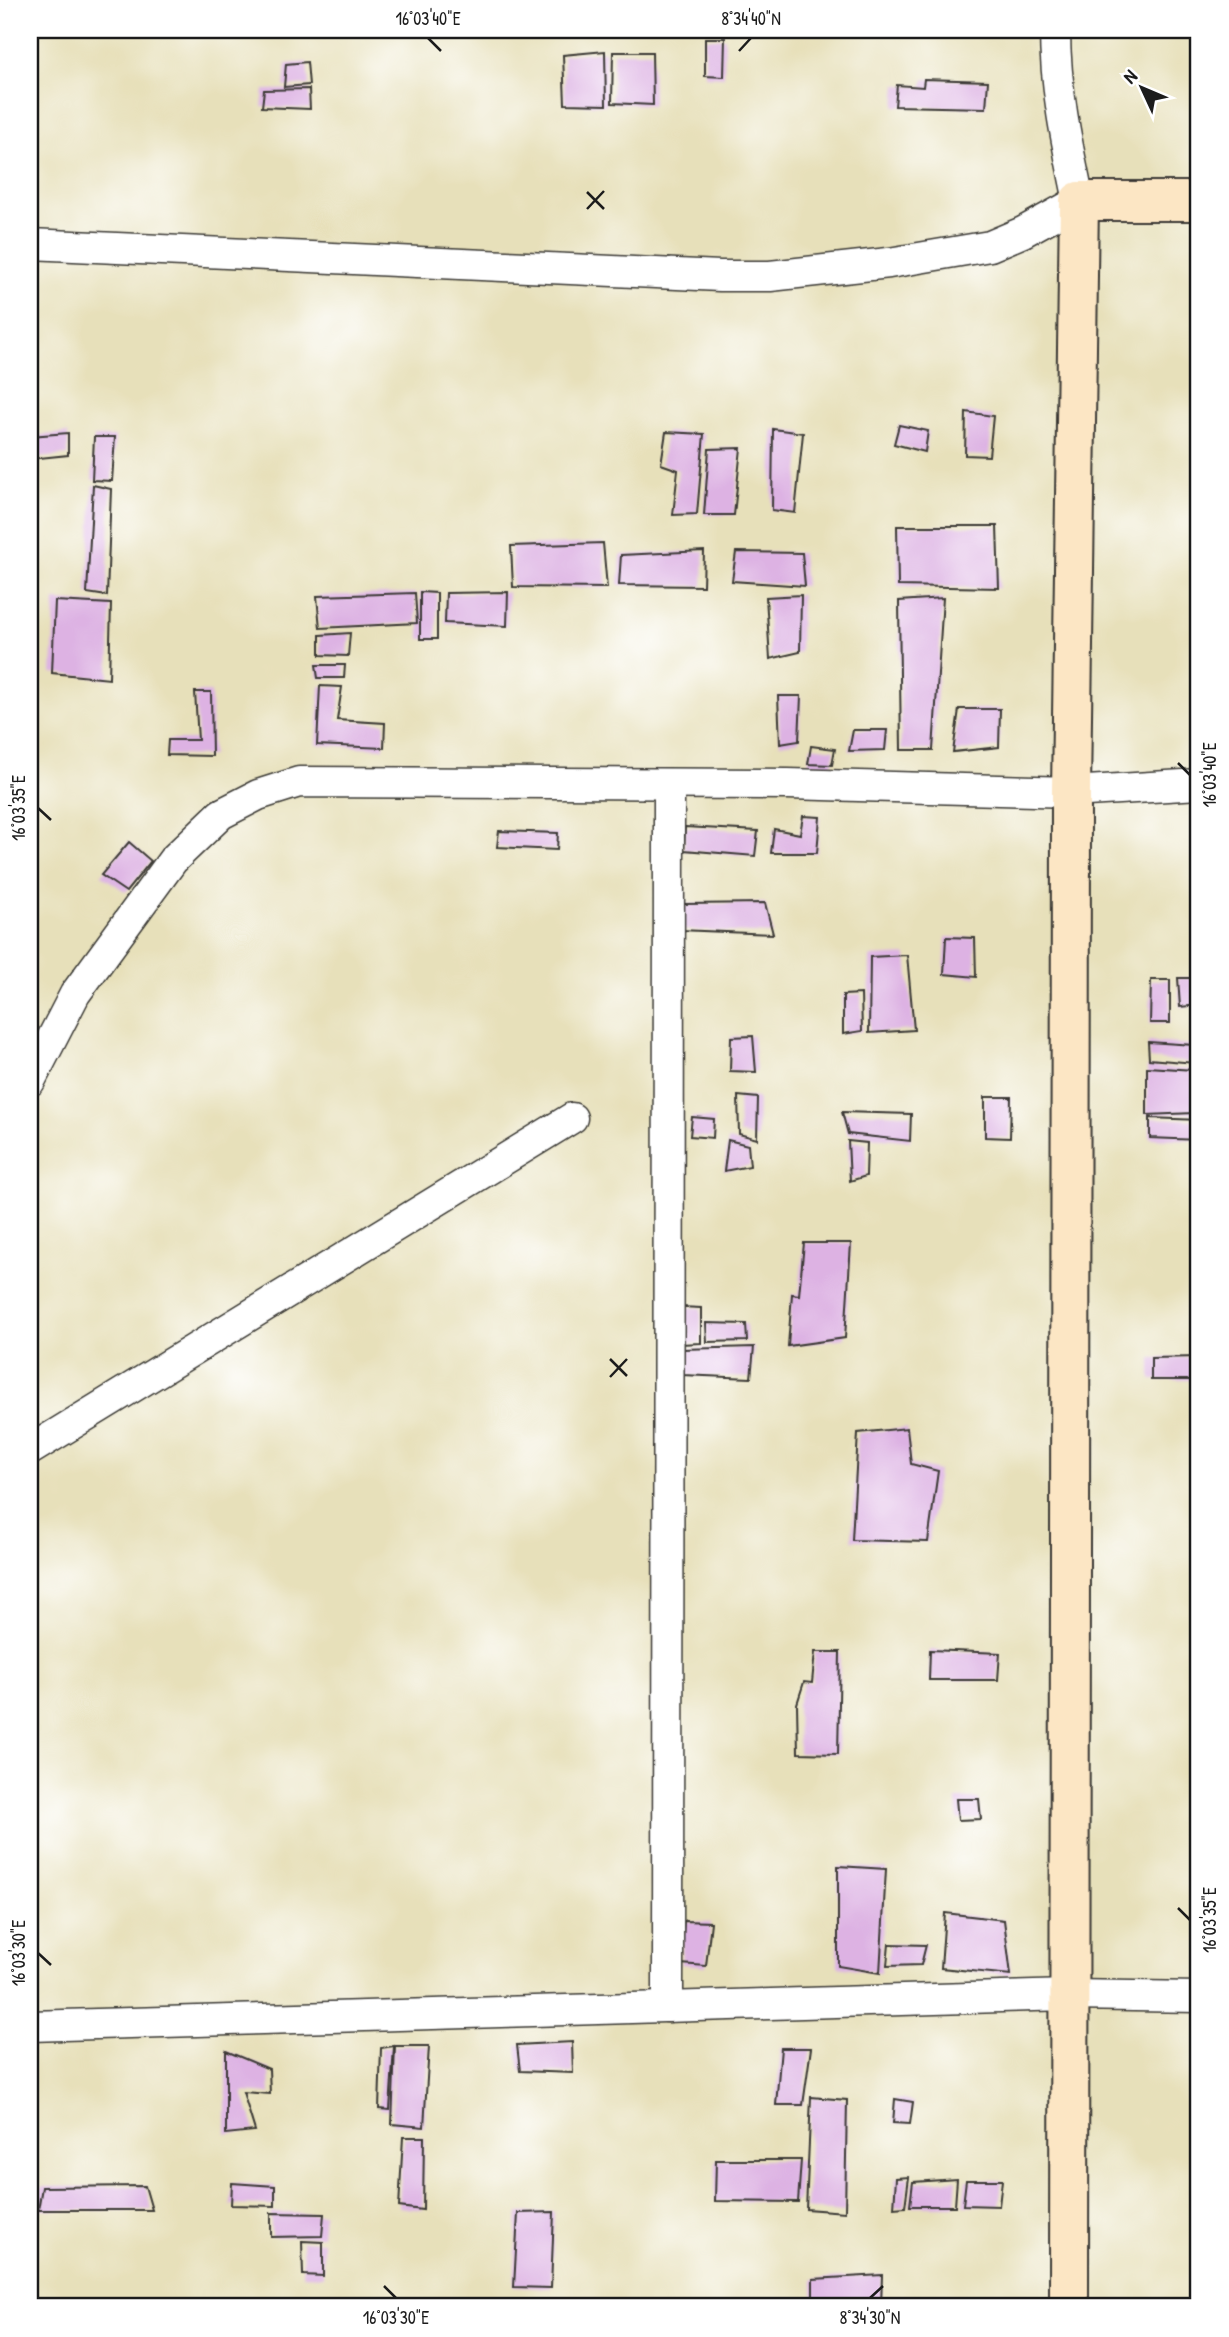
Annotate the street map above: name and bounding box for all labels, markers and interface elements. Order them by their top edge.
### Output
text: 16°03'40"E [395,6,461,31]
text: 8°34'40"N [721,6,781,31]
north arrow [1106,52,1176,122]
text: N [1117,64,1143,89]
text: 16°03'40"E [1197,742,1222,808]
text: 16°03'35"E [6,775,31,841]
text: 16°03'35"E [1197,1887,1222,1953]
text: 16°03'30"E [6,1920,31,1986]
text: 16°03'30"E [363,2305,429,2330]
text: 8°34'30"N [840,2305,900,2330]

